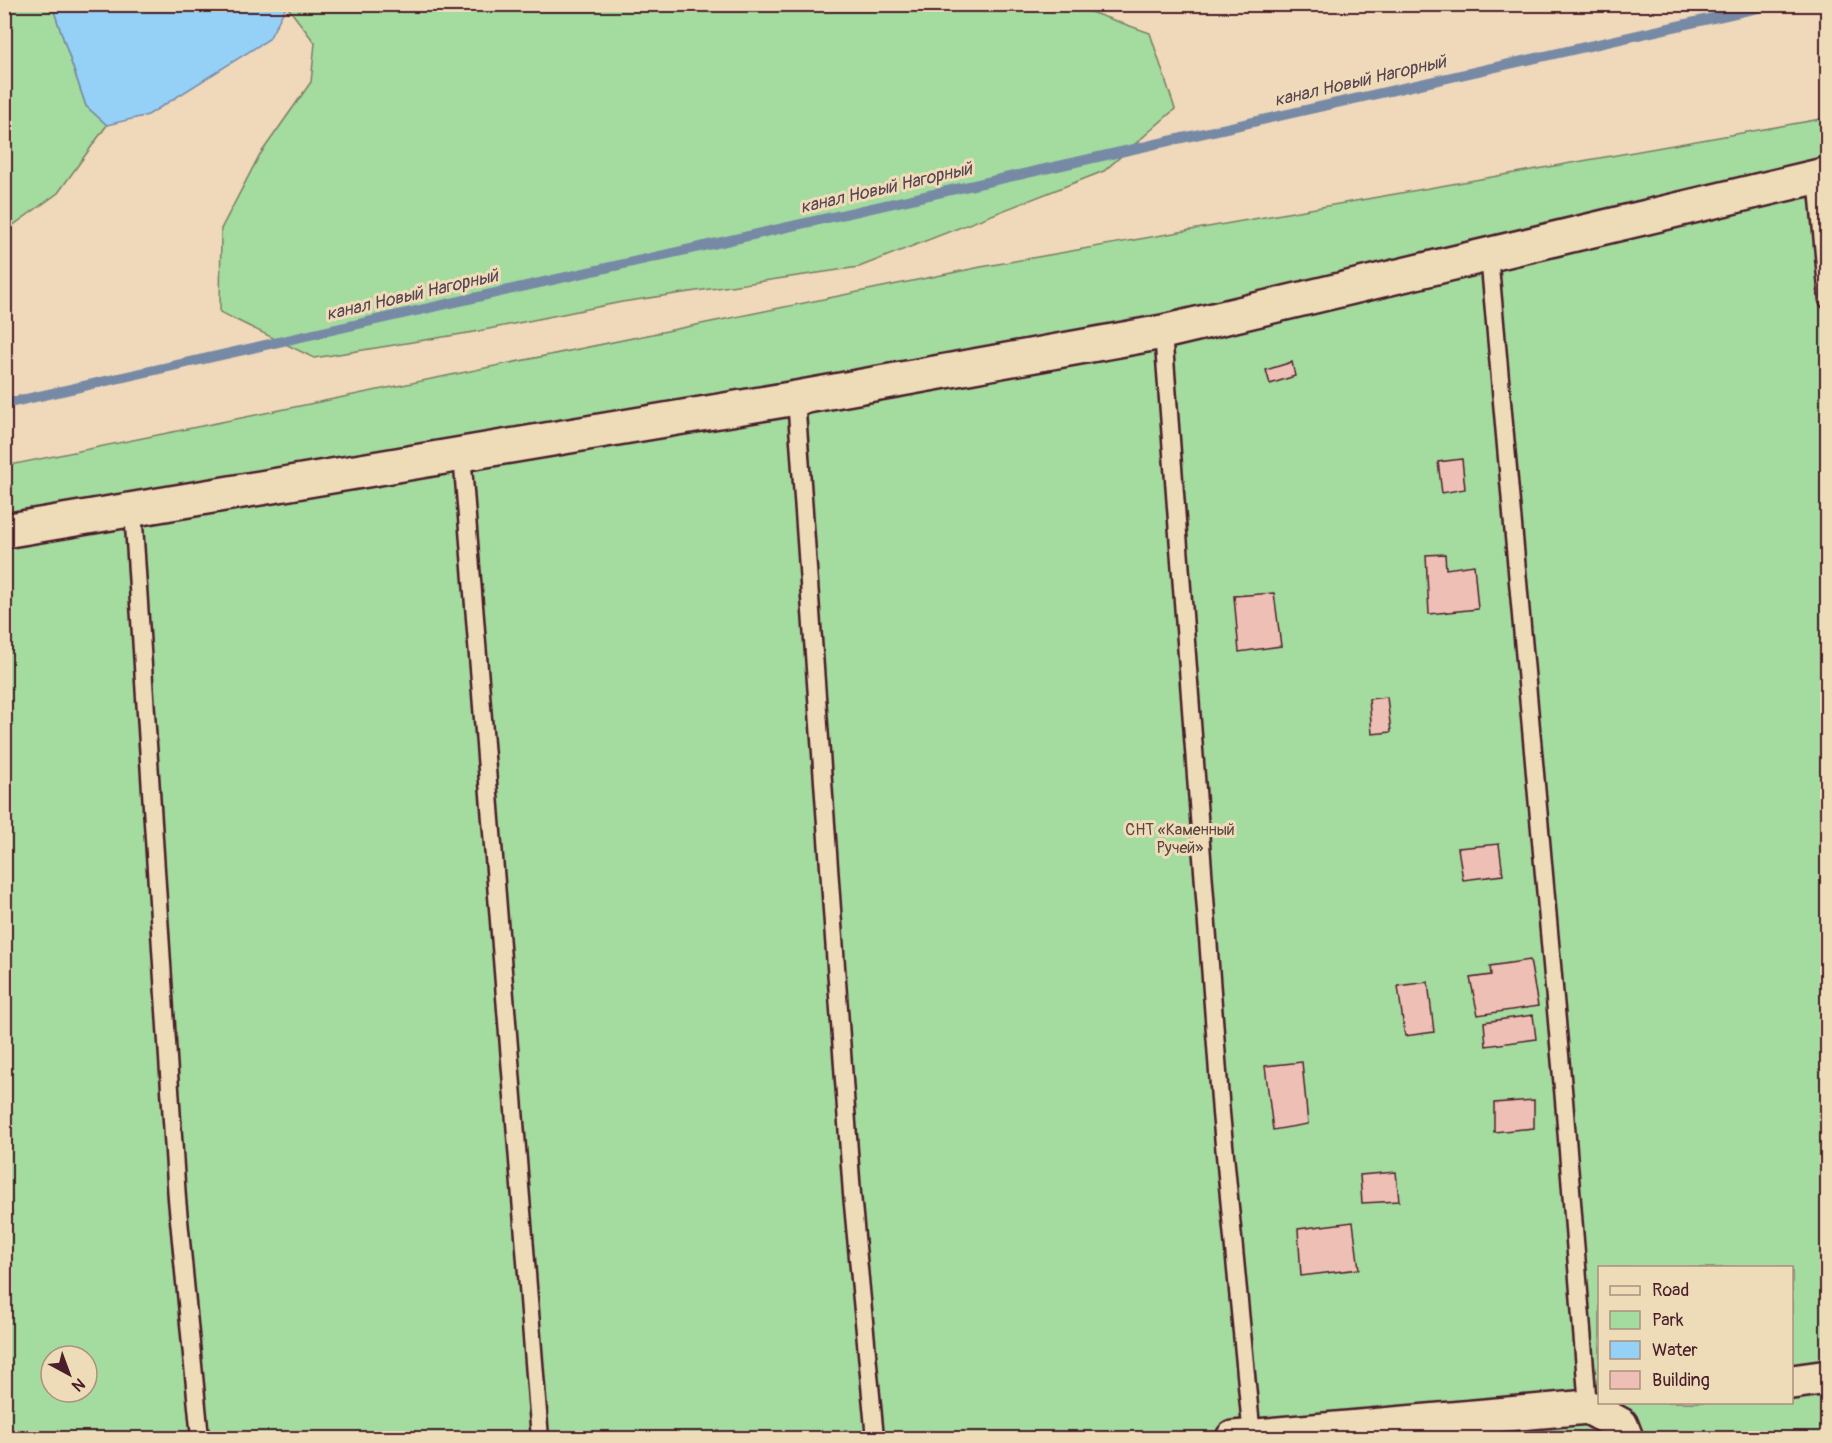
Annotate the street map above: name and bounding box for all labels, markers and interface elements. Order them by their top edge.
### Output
water label: канал Новый Нагорный [1272,50,1449,112]
water label: канал Новый Нагорный [798,157,975,219]
water label: канал Новый Нагорный [324,264,501,326]
park label: СНТ «Каменный Ручей» [1125,820,1235,858]
legend [1598,1266,1793,1404]
text: Road [1652,1279,1689,1302]
text: Park [1652,1309,1684,1332]
text: Water [1652,1339,1698,1362]
north arrow [39,1344,99,1404]
text: Building [1652,1369,1710,1392]
text: N [67,1373,89,1396]

